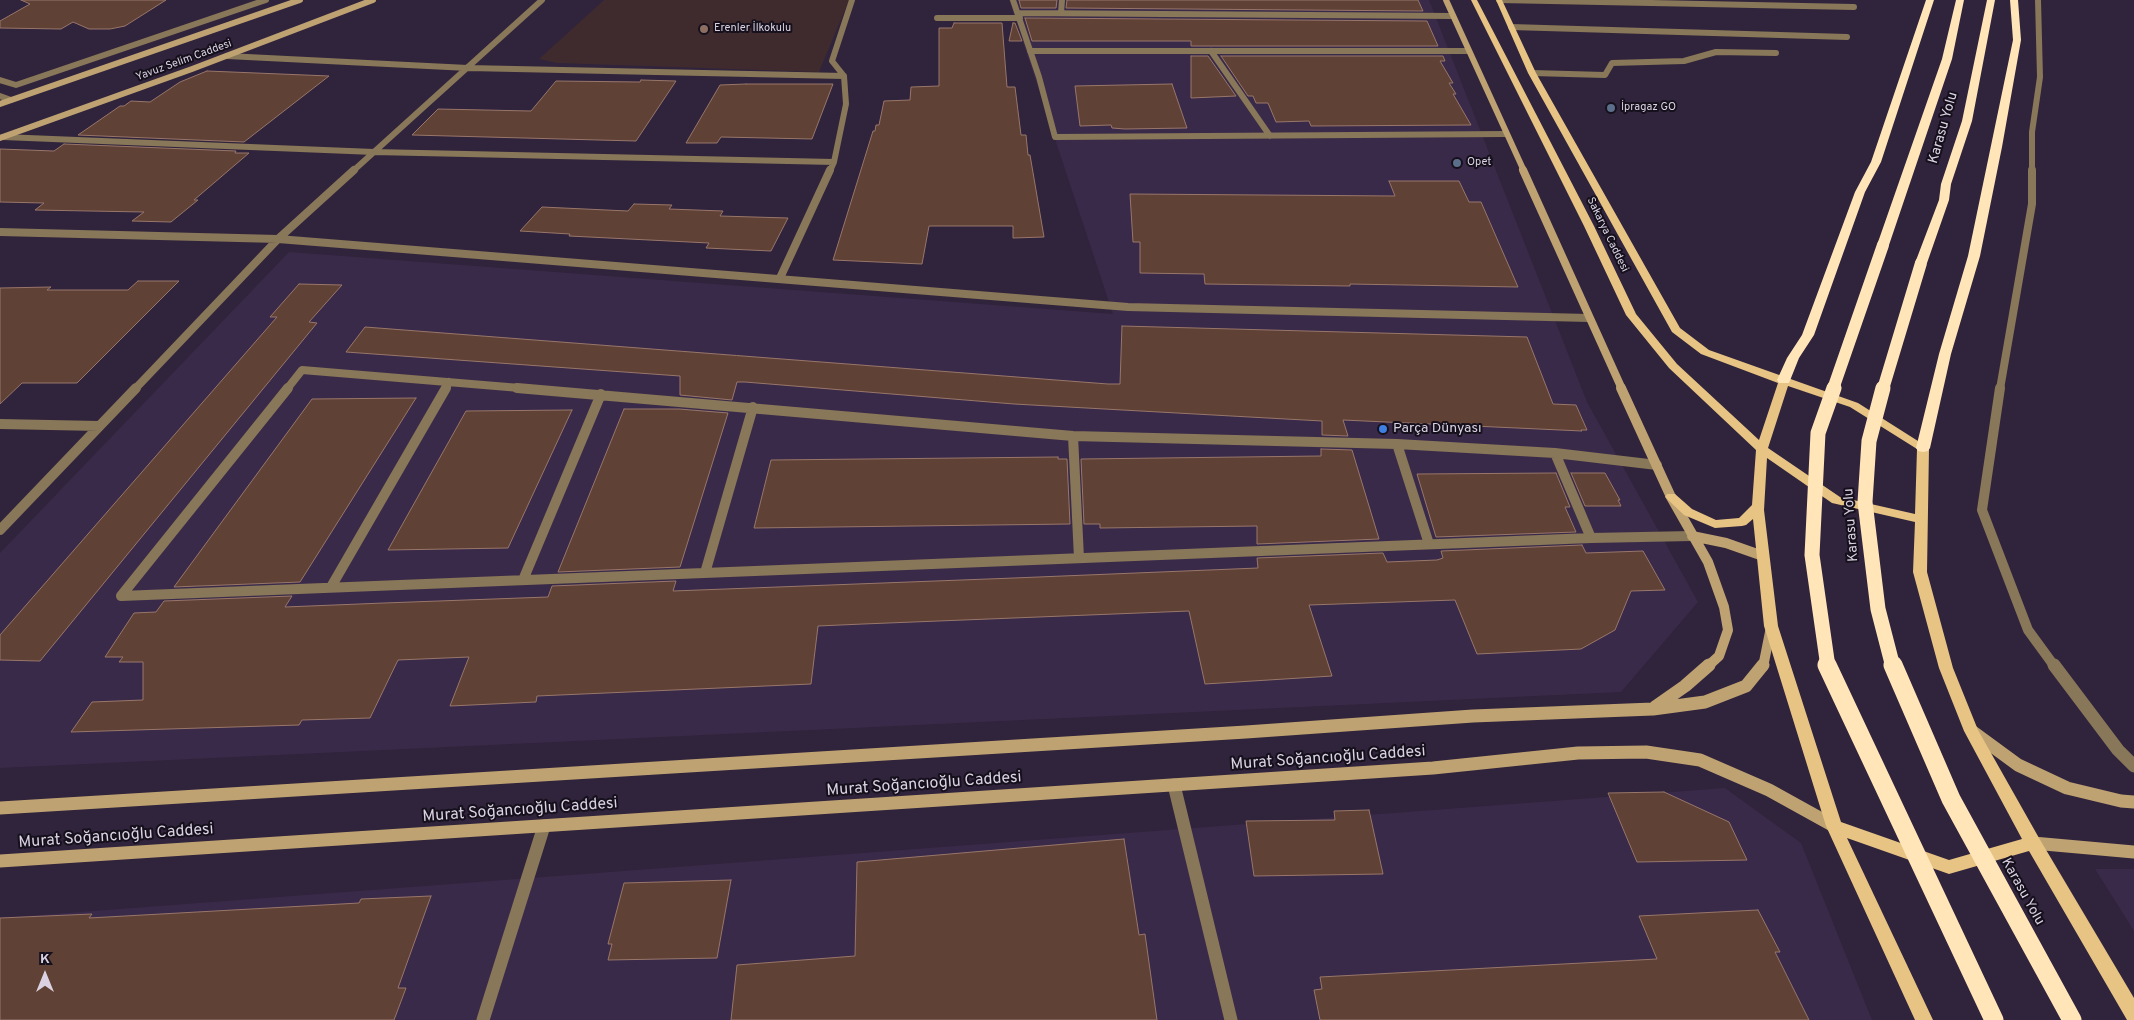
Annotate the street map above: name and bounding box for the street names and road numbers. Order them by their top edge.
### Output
street label: Yavuz Selim Caddesi [134,38,234,84]
street label: Karasu Yolu [1926,90,1962,166]
street label: Sakarya Caddesi [1583,196,1631,274]
street label: Karasu Yolu [1841,488,1863,562]
street label: Murat Soğancıoğlu Caddesi [1230,743,1426,775]
street label: Murat Soğancıoğlu Caddesi [826,769,1022,801]
street label: Murat Soğancıoğlu Caddesi [422,795,618,827]
street label: Murat Soğancıoğlu Caddesi [18,821,214,853]
street label: Karasu Yolu [1997,856,2047,928]

